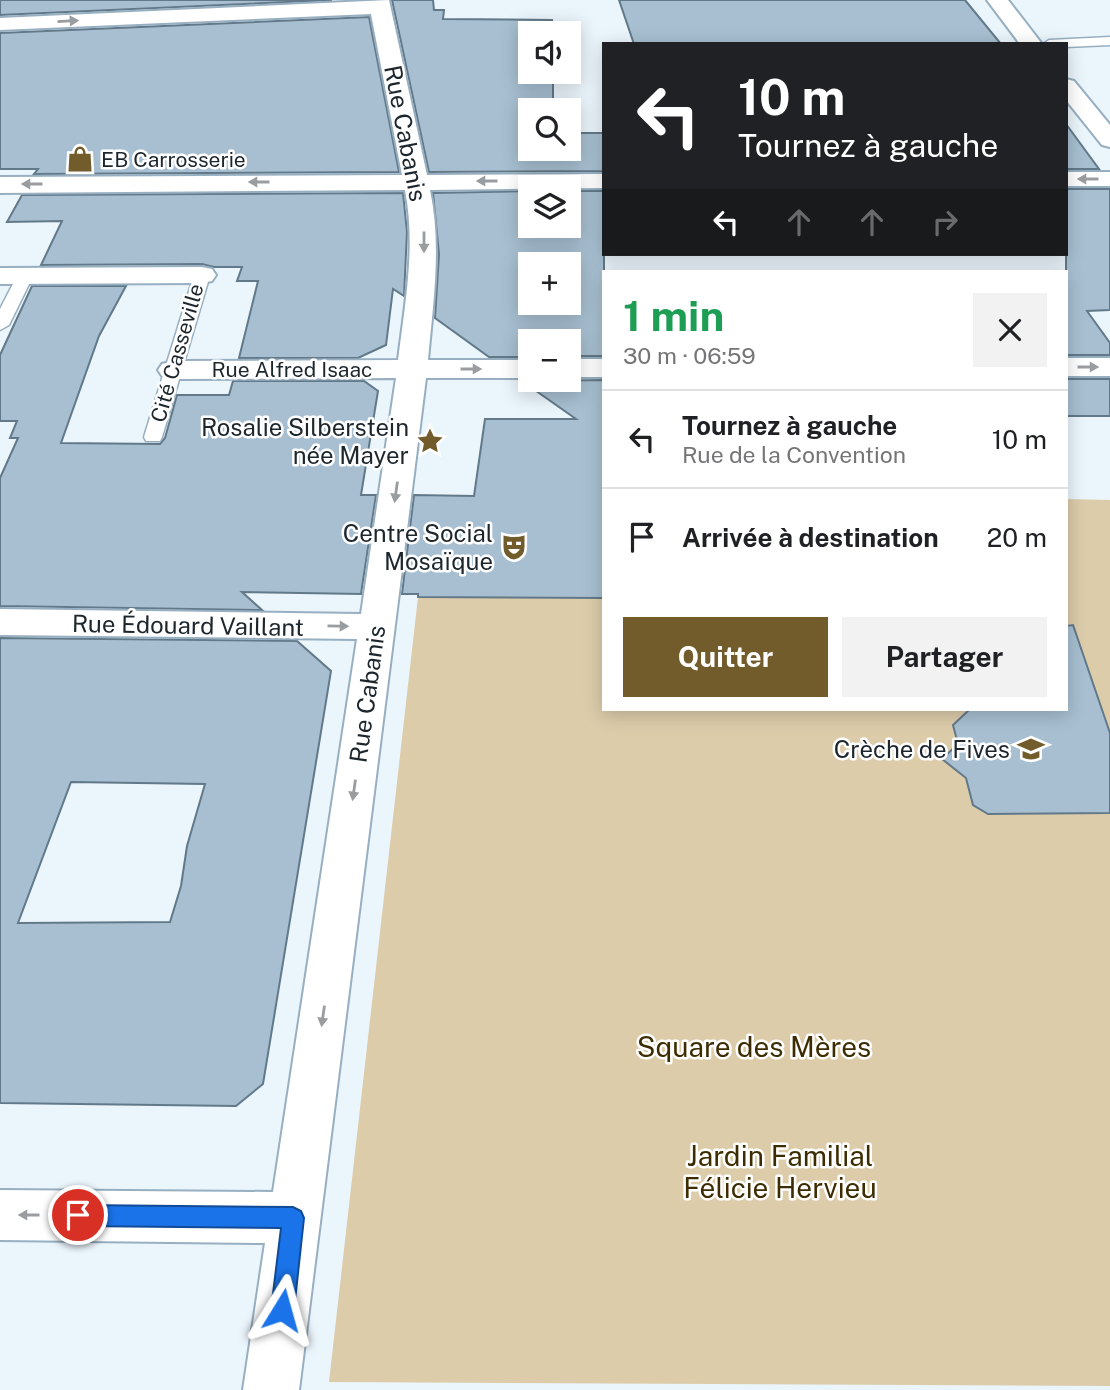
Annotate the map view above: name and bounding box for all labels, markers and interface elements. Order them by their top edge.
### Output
one-way arrow [57,15,79,26]
map controls [518,21,581,392]
button: sound [518,21,581,84]
street label: Rue Cabanis [379,62,433,204]
text: 10 m [738,68,845,126]
icon: left [623,70,714,161]
button: search [518,98,581,161]
text: Tournez à gauche [738,127,998,164]
shop icon: EB Carrosserie [65,144,95,174]
place label: EB Carrosserie [101,147,246,172]
one-way arrow [1077,173,1099,185]
one-way arrow [475,175,497,187]
button: layers [518,175,581,238]
one-way arrow [248,177,270,188]
one-way arrow [20,178,42,190]
icon: left [707,203,745,241]
icon: ahead [780,203,818,241]
icon: ahead [853,203,891,241]
icon: right [926,203,964,241]
one-way arrow [418,231,430,253]
button: + [518,252,581,315]
street label: Cité Casseville [145,281,209,425]
text: 1 min [623,291,724,340]
button: close [973,293,1047,367]
button: − [518,329,581,392]
text: 30 m · 06:59 [623,342,756,369]
street label: Rue Alfred Isaac [212,357,372,382]
one-way arrow [1077,361,1099,373]
one-way arrow [460,363,482,375]
text: Tournez à gauche [682,410,897,441]
place label: Rosalie Silberstein née Mayer [201,413,409,469]
icon: left [623,420,661,458]
text: 10 m [992,424,1047,455]
place icon: Rosalie Silberstein née Mayer [415,426,445,456]
text: Rue de la Convention [682,441,906,468]
one-way arrow [390,482,401,504]
icon: arrive [623,518,661,556]
place label: Centre Social Mosaïque [343,519,493,575]
text: Arrivée à destination [682,522,939,553]
text: 20 m [987,522,1047,553]
theatre icon: Centre Social Mosaïque [499,532,529,562]
street label: Rue Édouard Vaillant [72,609,304,641]
button: Quitter [623,617,828,697]
button: Partager [842,617,1047,697]
one-way arrow [327,621,349,632]
street label: Rue Cabanis [344,624,390,764]
school or university icon: Crèche de Fives [1016,734,1046,764]
place label: Crèche de Fives [834,735,1010,763]
one-way arrow [348,780,359,802]
one-way arrow [317,1005,328,1027]
park label: Square des Mères [637,1030,871,1063]
park label: Jardin Familial Félicie Hervieu [683,1139,877,1204]
pin [48,1185,108,1245]
icon: arrive [59,1196,97,1234]
one-way arrow [18,1209,40,1221]
position arrow [245,1273,319,1347]

